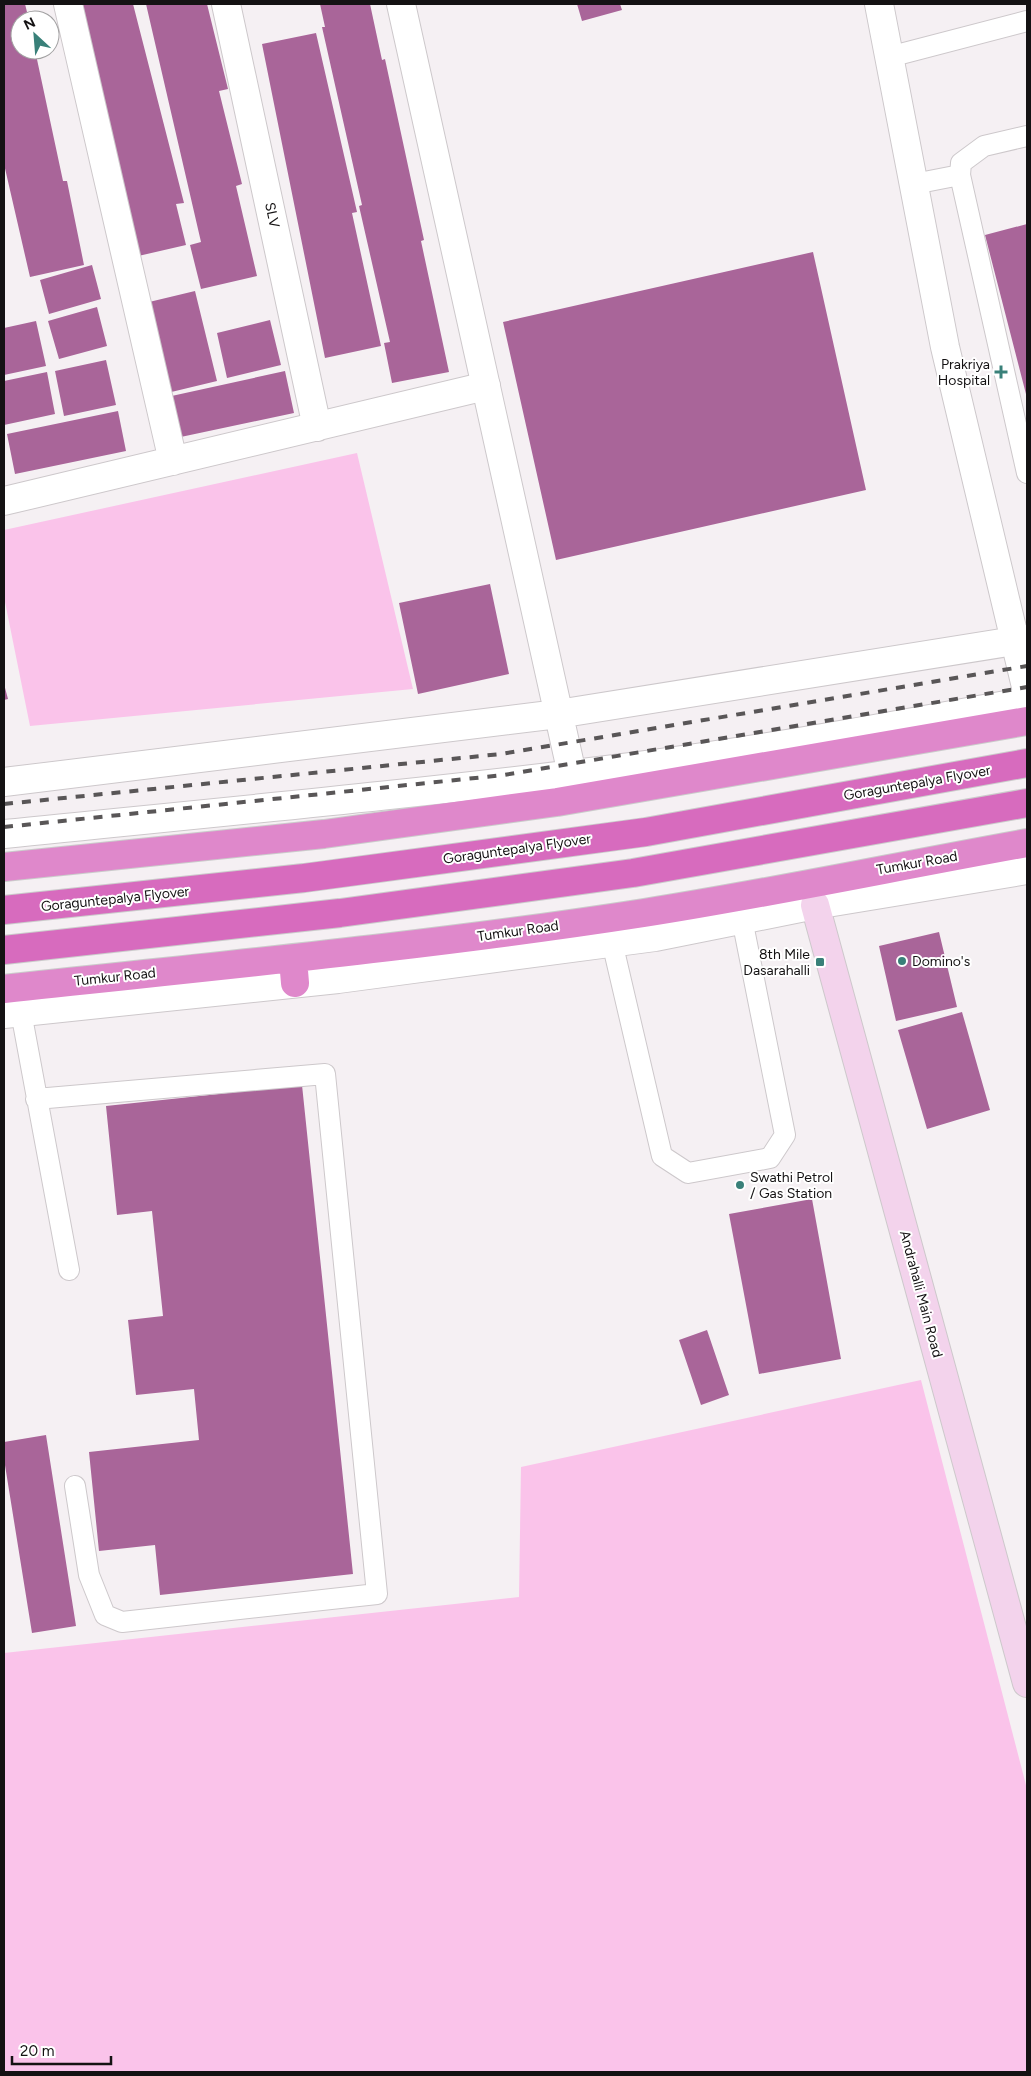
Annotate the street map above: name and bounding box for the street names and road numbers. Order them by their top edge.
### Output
street label: SLV [261,201,283,230]
street label: Goraguntepalya Flyover [842,762,992,804]
street label: Goraguntepalya Flyover [442,830,592,868]
street label: Tumkur Road [875,848,959,878]
street label: Goraguntepalya Flyover [40,883,190,915]
street label: Tumkur Road [476,917,560,945]
street label: Tumkur Road [73,964,157,990]
street label: Andrahalli Main Road [896,1229,946,1359]

